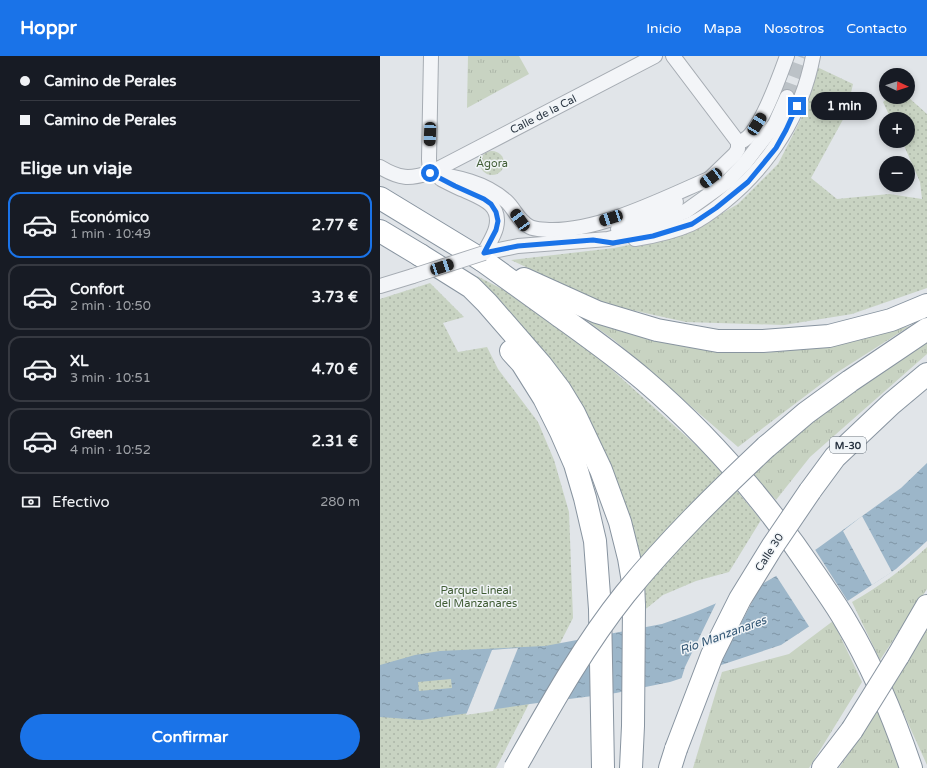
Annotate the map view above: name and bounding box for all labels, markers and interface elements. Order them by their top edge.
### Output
text: Hoppr [20,17,77,39]
text: Inicio [646,20,682,37]
text: Mapa [704,20,742,37]
text: Nosotros [764,20,824,37]
text: Contacto [846,20,907,37]
north arrow [879,68,915,104]
map controls [879,68,915,192]
text: Camino de Perales [44,72,176,90]
street label: Calle de la Cal [508,92,579,137]
callout: 1 min [811,92,877,120]
route end [788,97,806,115]
text: 1 min [827,98,861,114]
text: Camino de Perales [44,111,176,129]
car [746,111,768,137]
button: + [879,112,915,148]
car [424,122,436,146]
park label: Ágora [476,156,508,170]
button: − [879,156,915,192]
text: Elige un viaje [20,157,132,179]
route start [421,164,439,182]
car [698,166,724,190]
icon: car [22,207,58,243]
car [508,207,532,233]
text: Económico [70,208,149,226]
car [598,209,624,227]
text: 2.77 € [312,216,358,234]
text: 1 min · 10:49 [70,226,151,242]
car [429,258,455,276]
icon: car [22,279,58,315]
text: Confort [70,280,124,298]
text: 3.73 € [312,288,358,306]
text: 2 min · 10:50 [70,298,151,314]
icon: car [22,351,58,387]
text: XL [70,352,89,370]
text: 4.70 € [312,360,358,378]
text: 3 min · 10:51 [70,370,151,386]
icon: car [22,423,58,459]
text: Green [70,424,113,442]
text: 2.31 € [312,432,358,450]
road number: M-30 [830,437,866,453]
text: 4 min · 10:52 [70,442,151,458]
icon: cash [20,491,42,513]
text: Efectivo [52,493,110,511]
text: 280 m [320,494,360,510]
street label: Calle 30 [752,531,786,574]
park label: Parque Lineal del Manzanares [435,584,517,610]
water label: Río Manzanares [678,612,769,657]
button: Confirmar [20,714,360,760]

